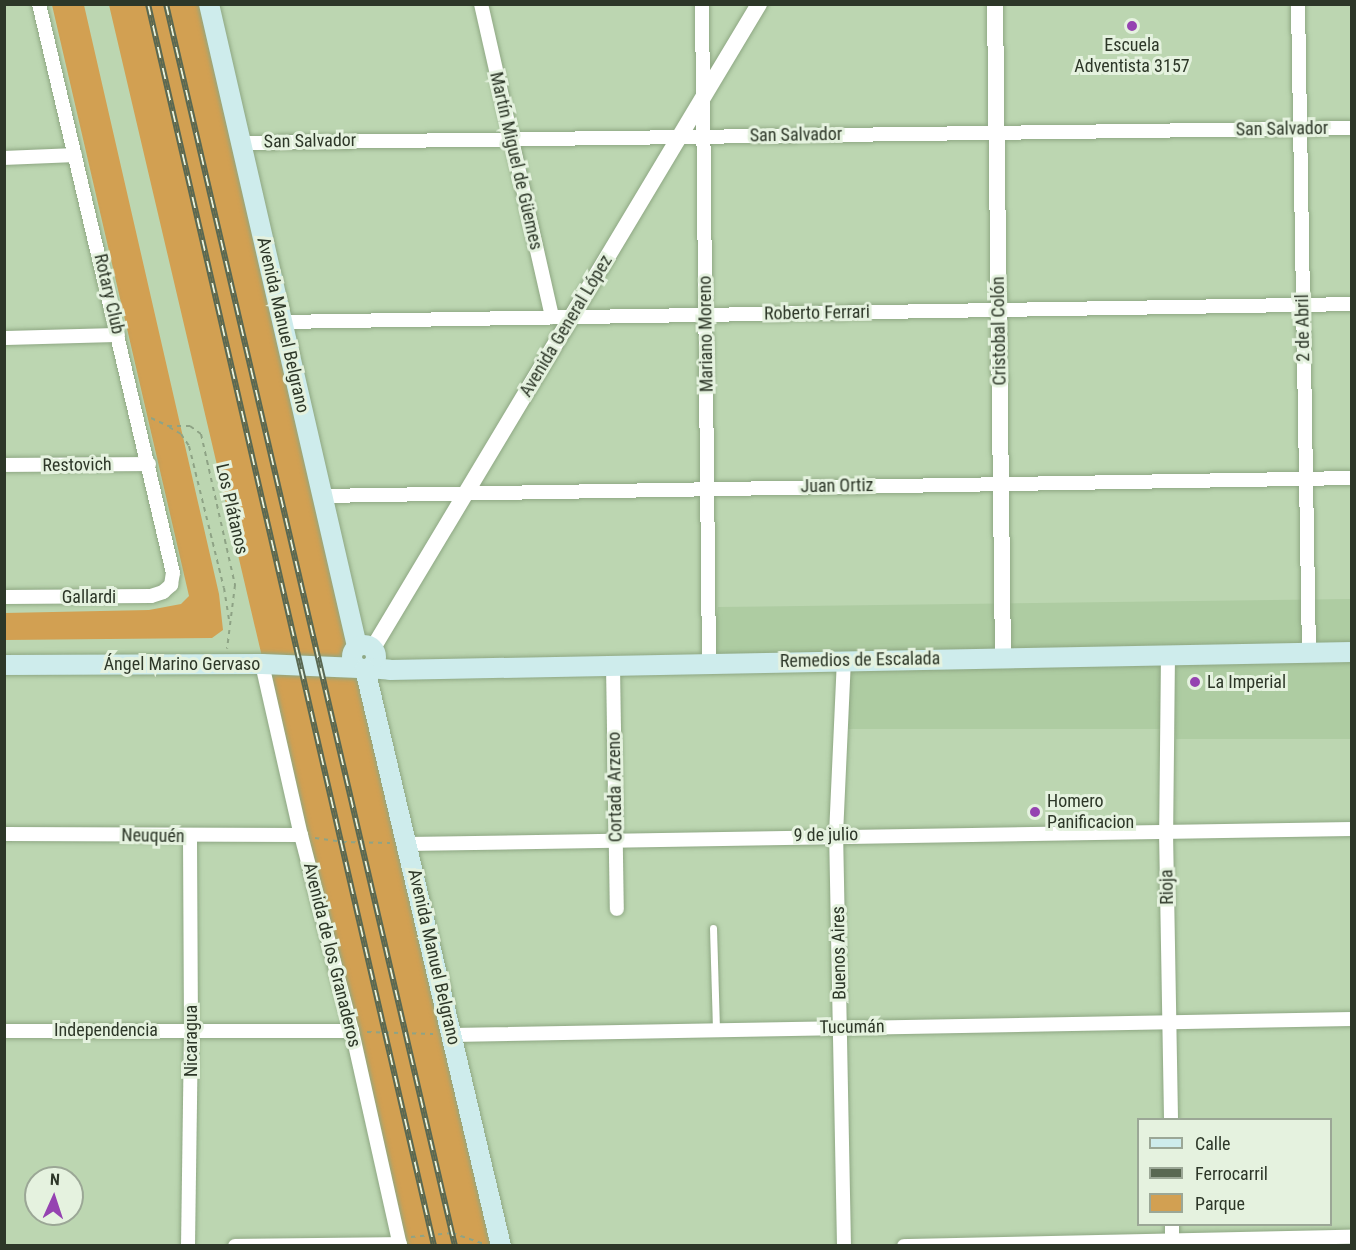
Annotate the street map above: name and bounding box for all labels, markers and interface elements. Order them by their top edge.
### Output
marker: Escuela Adventista 3157 [1125,19,1139,33]
place label: Escuela Adventista 3157 [1074,35,1190,78]
street label: Martín Miguel de Güemes [485,70,547,252]
street label: San Salvador [1236,117,1328,141]
street label: San Salvador [750,123,842,147]
street label: San Salvador [264,129,356,153]
street label: Avenida Manuel Belgrano [252,235,314,415]
street label: Avenida General López [515,251,617,401]
street label: Rotary Club [89,252,129,336]
street label: Mariano Moreno [694,276,718,392]
street label: Cristobal Colón [987,276,1011,386]
street label: 2 de Abril [1292,294,1314,362]
street label: Roberto Ferrari [764,301,870,325]
street label: Restovich [42,454,112,476]
street label: Los Plátanos [211,461,253,557]
street label: Juan Ortiz [800,475,874,497]
street label: Gallardi [62,586,116,608]
street label: Remedios de Escalada [780,648,940,672]
street label: Ángel Marino Gervaso [104,653,260,675]
place label: La Imperial [1207,671,1286,693]
marker: La Imperial [1188,675,1202,689]
street label: Cortada Arzeno [603,732,627,842]
place label: Homero Panificacion [1047,791,1134,834]
marker: Homero Panificacion [1028,805,1042,819]
street label: 9 de julio [794,824,858,846]
street label: Neuquén [121,825,185,847]
street label: Avenida de los Granaderos [299,861,365,1049]
street label: Avenida Manuel Belgrano [403,867,465,1047]
street label: Rioja [1156,869,1178,905]
street label: Buenos Aires [827,906,851,1000]
street label: Nicaragua [180,1005,202,1077]
street label: Tucumán [819,1016,885,1038]
street label: Independencia [54,1019,158,1041]
legend [1137,1118,1332,1226]
text: Calle [1195,1133,1231,1154]
text: Ferrocarril [1195,1163,1268,1184]
north arrow [24,1166,84,1226]
text: N [49,1170,60,1189]
text: Parque [1195,1193,1245,1214]

